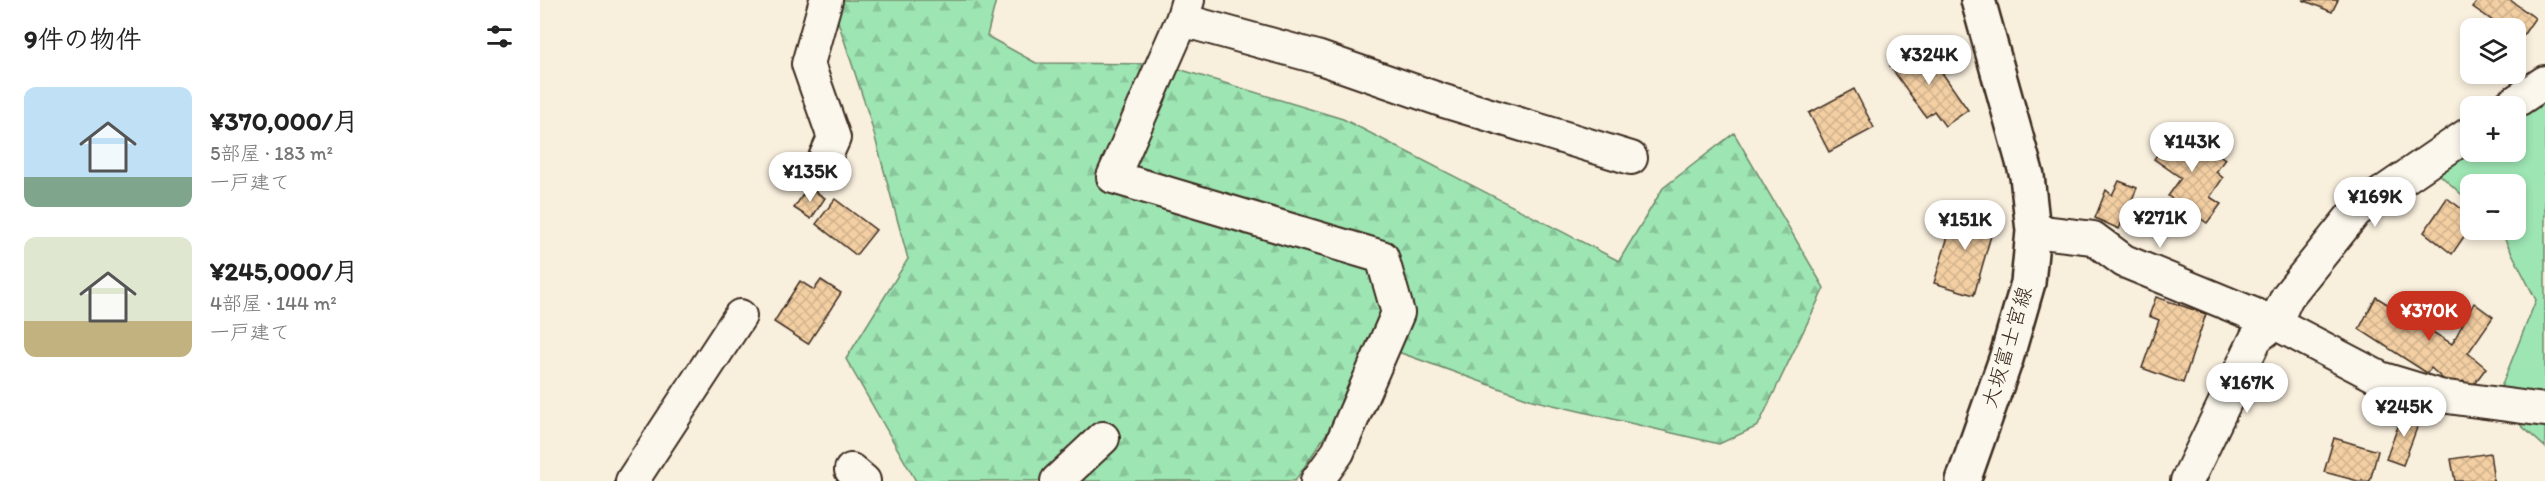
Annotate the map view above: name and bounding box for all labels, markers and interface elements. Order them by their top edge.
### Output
map controls [2460,18,2526,240]
button: layers [2460,18,2526,84]
icon: filters [483,20,516,53]
text: 9件の物件 [24,23,142,55]
pin: ¥324K [1887,35,1971,86]
text: ¥324K [1900,42,1958,66]
button: + [2460,96,2526,162]
text: ¥370,000/月 [210,105,359,137]
icon: home [72,111,144,183]
pin: ¥143K [2150,122,2234,173]
text: ¥143K [2164,129,2220,153]
text: 5部屋 · 183 m² [210,141,333,165]
pin: ¥135K [768,152,852,203]
text: ¥135K [783,159,837,183]
text: 一戸建て [210,170,290,194]
button: − [2460,174,2526,240]
pin: ¥169K [2333,177,2417,228]
text: ¥169K [2348,184,2402,208]
pin: ¥271K [2118,198,2202,249]
pin: ¥151K [1923,200,2007,251]
text: ¥271K [2133,205,2187,229]
text: ¥151K [1938,207,1992,231]
text: ¥245,000/月 [210,255,359,287]
icon: home [72,261,144,333]
street label: 大坂富士宮線 [1976,283,2037,411]
text: 4部屋 · 144 m² [210,291,337,315]
pin: ¥370K [2387,291,2471,342]
text: ¥370K [2400,298,2458,322]
text: 一戸建て [210,320,290,344]
pin: ¥167K [2205,363,2289,414]
text: ¥167K [2220,370,2274,394]
pin: ¥245K [2362,387,2446,438]
text: ¥245K [2375,394,2433,418]

